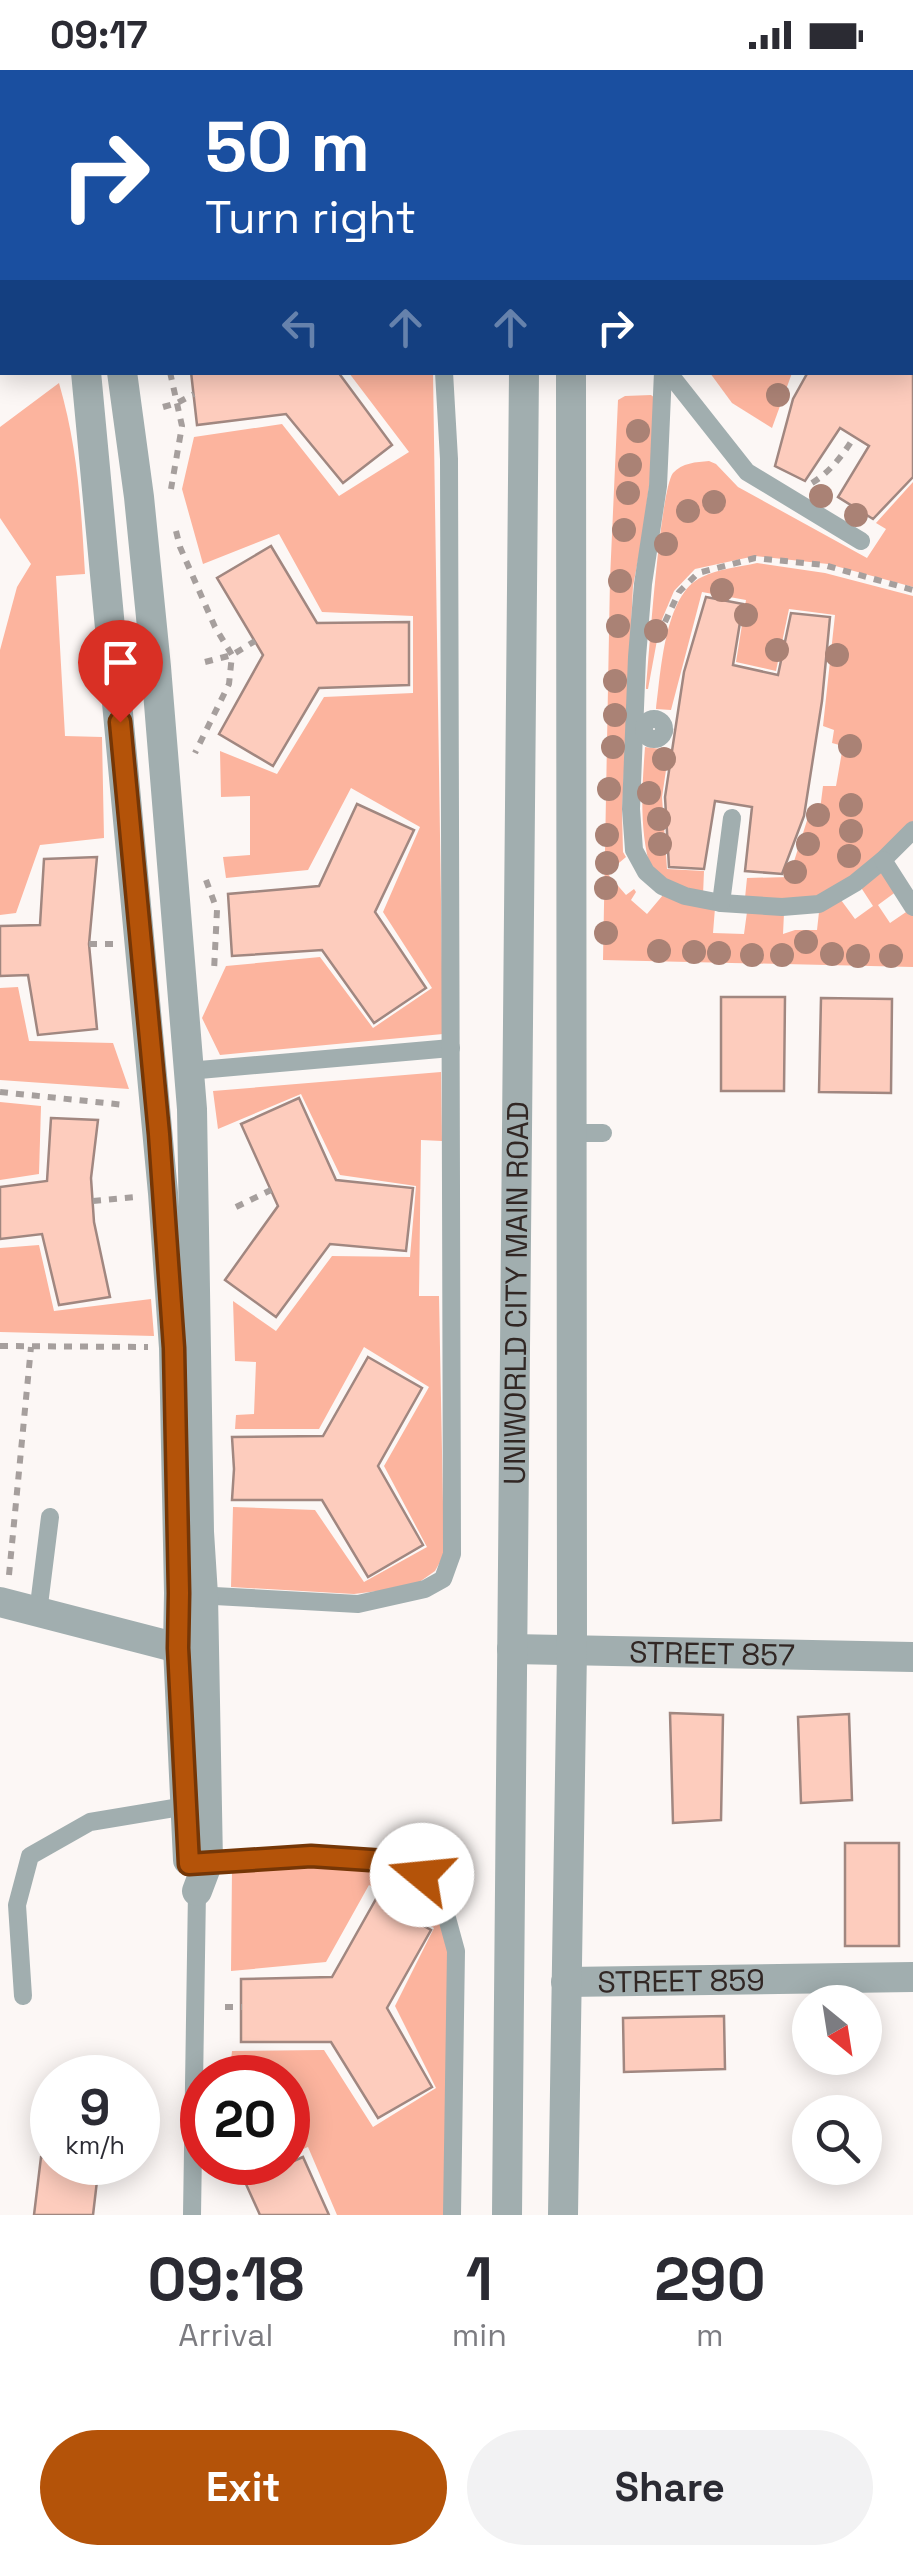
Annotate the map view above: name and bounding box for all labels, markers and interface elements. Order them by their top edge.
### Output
text: 09:17 [50,11,148,59]
text: 50 m [205,102,370,191]
icon: right [40,110,170,240]
text: Turn right [205,189,416,246]
icon: left [273,300,328,355]
icon: ahead [378,300,433,355]
icon: ahead [483,300,538,355]
icon: right [588,300,643,355]
pin [78,620,163,723]
icon: arrive [93,635,148,690]
street label: UNIWORLD CITY MAIN ROAD [494,1101,537,1485]
street label: STREET 857 [629,1632,795,1674]
position arrow [370,1823,474,1927]
street label: STREET 859 [597,1960,765,2001]
north arrow [792,1985,882,2075]
map controls [792,1985,882,2185]
speed limit sign: 20 [180,2055,310,2185]
text: 9 [80,2076,110,2140]
button: search [792,2095,882,2185]
text: km/h [65,2129,125,2161]
text: 09:18 [147,2241,304,2318]
text: 1 [466,2241,493,2318]
text: 290 [654,2241,766,2318]
text: Arrival [178,2315,273,2355]
text: min [452,2315,507,2355]
text: m [696,2315,724,2355]
button: Exit [40,2430,447,2545]
button: Share [467,2430,873,2545]

